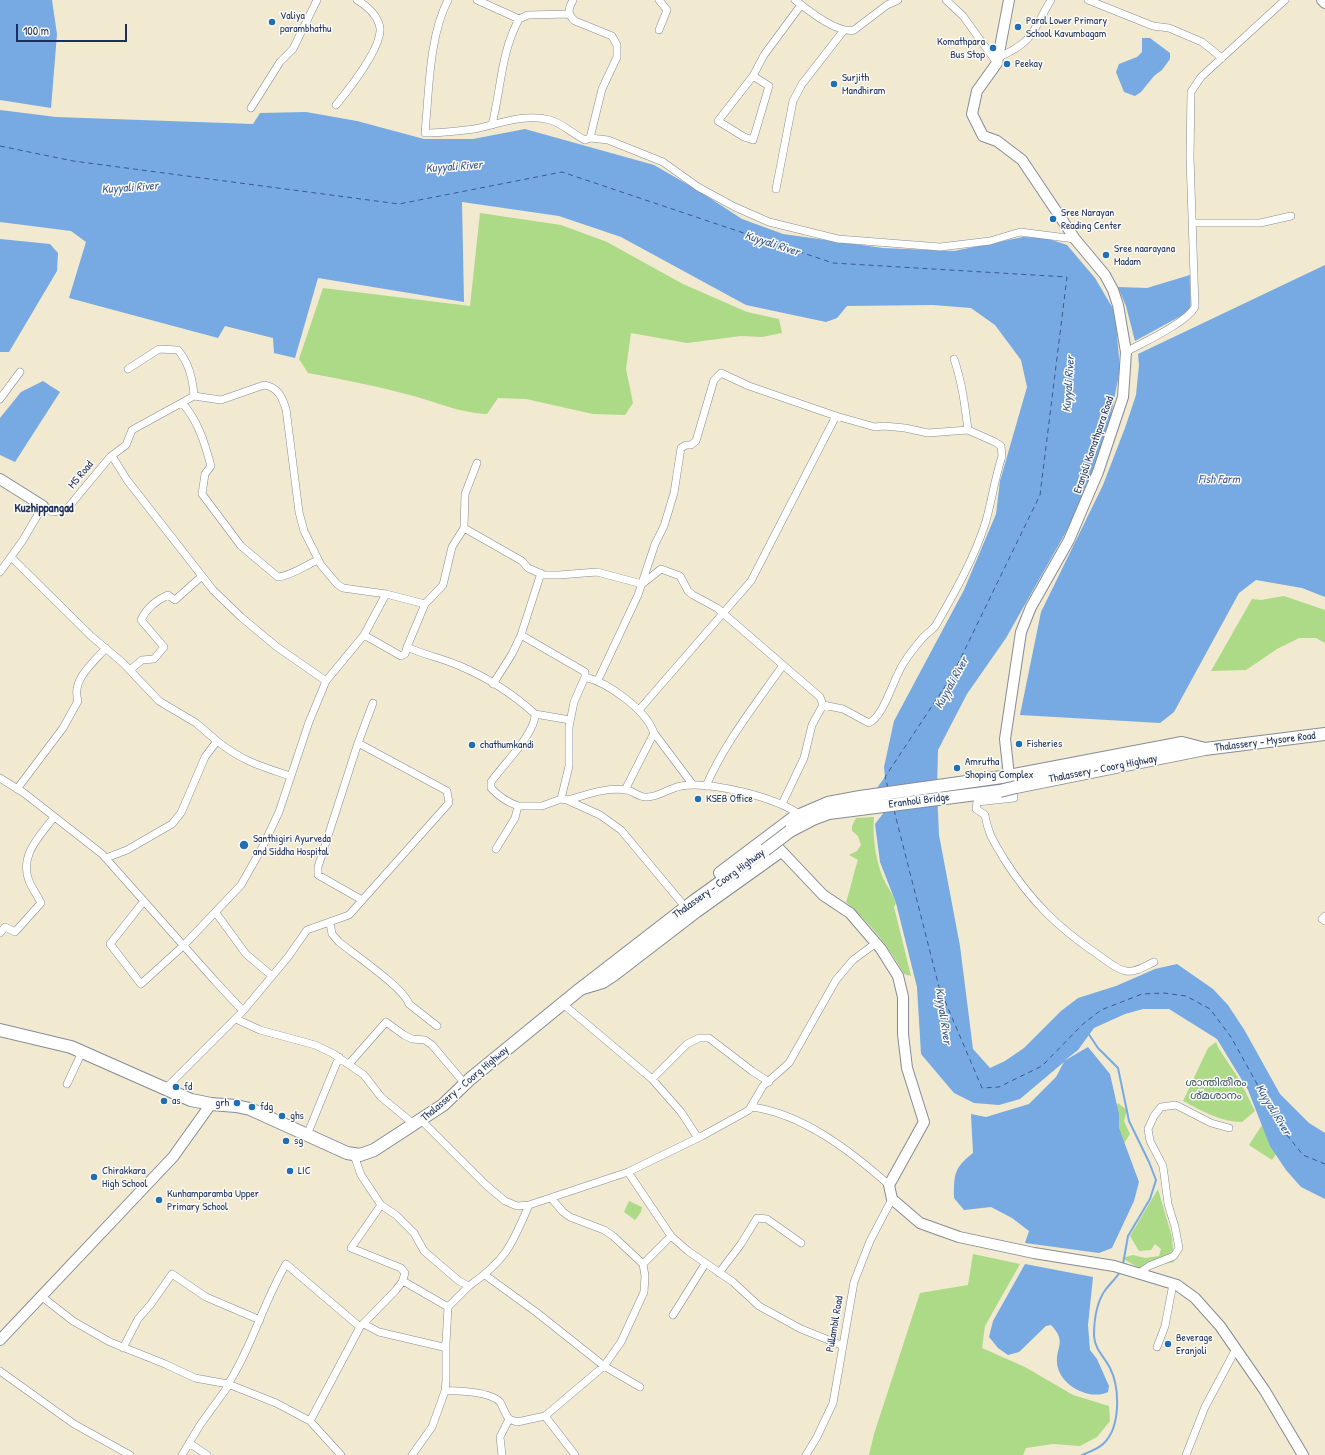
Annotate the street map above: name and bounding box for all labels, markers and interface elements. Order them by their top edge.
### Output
place label: Valiya parambhathu [280,9,331,35]
place label: Paral Lower Primary School Kavumbagam [1026,14,1107,40]
scale bar [18,16,129,42]
marker: Valiya parambhathu [267,17,277,27]
text: 100 m [23,22,49,39]
marker: Paral Lower Primary School Kavumbagam [1013,22,1023,32]
place label: Komathpara Bus Stop [937,35,985,61]
marker: Komathpara Bus Stop [988,43,998,53]
place label: Peekay [1015,57,1043,71]
marker: Peekay [1002,59,1012,69]
place label: Surjith Mandhiram [842,71,885,97]
marker: Surjith Mandhiram [829,79,839,89]
water label: Kuyyali River [425,158,483,176]
water label: Kuyyali River [101,179,159,197]
place label: Sree Narayan Reading Center [1061,206,1122,232]
marker: Sree Narayan Reading Center [1048,214,1058,224]
water label: Kuyyali River [743,228,801,260]
place label: Sree naarayana Madam [1114,242,1175,268]
marker: Sree naarayana Madam [1101,250,1111,260]
water label: Kuyyali River [1060,355,1078,413]
street label: Eranjoli Komathpara Road [1071,395,1117,495]
street label: MS Road [66,458,96,492]
water label: Fish Farm [1198,473,1240,487]
district label: Kuzhippangad [14,502,74,516]
water label: Kuyyali River [932,655,972,711]
street label: Thalassery - Mysore Road [1214,729,1316,755]
place label: Fisheries [1027,737,1062,751]
place label: chathumkandi [480,738,534,752]
marker: Fisheries [1014,739,1024,749]
marker: chathumkandi [467,740,477,750]
street label: Thalassery - Coorg Highway [1048,752,1158,786]
place label: Amrutha Shoping Complex [965,755,1034,781]
marker: Amrutha Shoping Complex [952,763,962,773]
street label: Eranholi Bridge [888,791,950,811]
place label: KSEB Office [706,792,753,806]
marker: KSEB Office [693,794,703,804]
place label: Santhigiri Ayurveda and Siddha Hospital [253,832,331,858]
marker: Santhigiri Ayurveda and Siddha Hospital [238,839,250,851]
street label: Thalassery - Coorg Highway [671,846,767,922]
water label: Kuyyali River [932,987,954,1045]
street label: Thalassery - Coorg Highway [419,1043,511,1125]
park label: ശാന്തിതീരം ശ്മശാനം [1186,1076,1246,1102]
place label: fd [184,1080,192,1094]
marker: fd [171,1082,181,1092]
water label: Kuyyali River [1252,1082,1294,1138]
place label: as [172,1094,181,1108]
marker: as [159,1096,169,1106]
place label: grh [215,1096,229,1110]
marker: grh [232,1098,242,1108]
place label: fdg [260,1100,273,1114]
marker: fdg [247,1102,257,1112]
place label: ghs [290,1109,304,1123]
marker: ghs [277,1111,287,1121]
place label: sg [294,1134,303,1148]
marker: sg [281,1136,291,1146]
place label: Chirakkara High School [102,1164,147,1190]
place label: LIC [298,1164,311,1178]
marker: LIC [285,1166,295,1176]
marker: Chirakkara High School [89,1172,99,1182]
place label: Kunhamparamba Upper Primary School [167,1187,259,1213]
marker: Kunhamparamba Upper Primary School [154,1195,164,1205]
street label: Pullambil Road [824,1295,846,1353]
place label: Beverage Eranjoli [1176,1331,1213,1357]
marker: Beverage Eranjoli [1163,1339,1173,1349]

